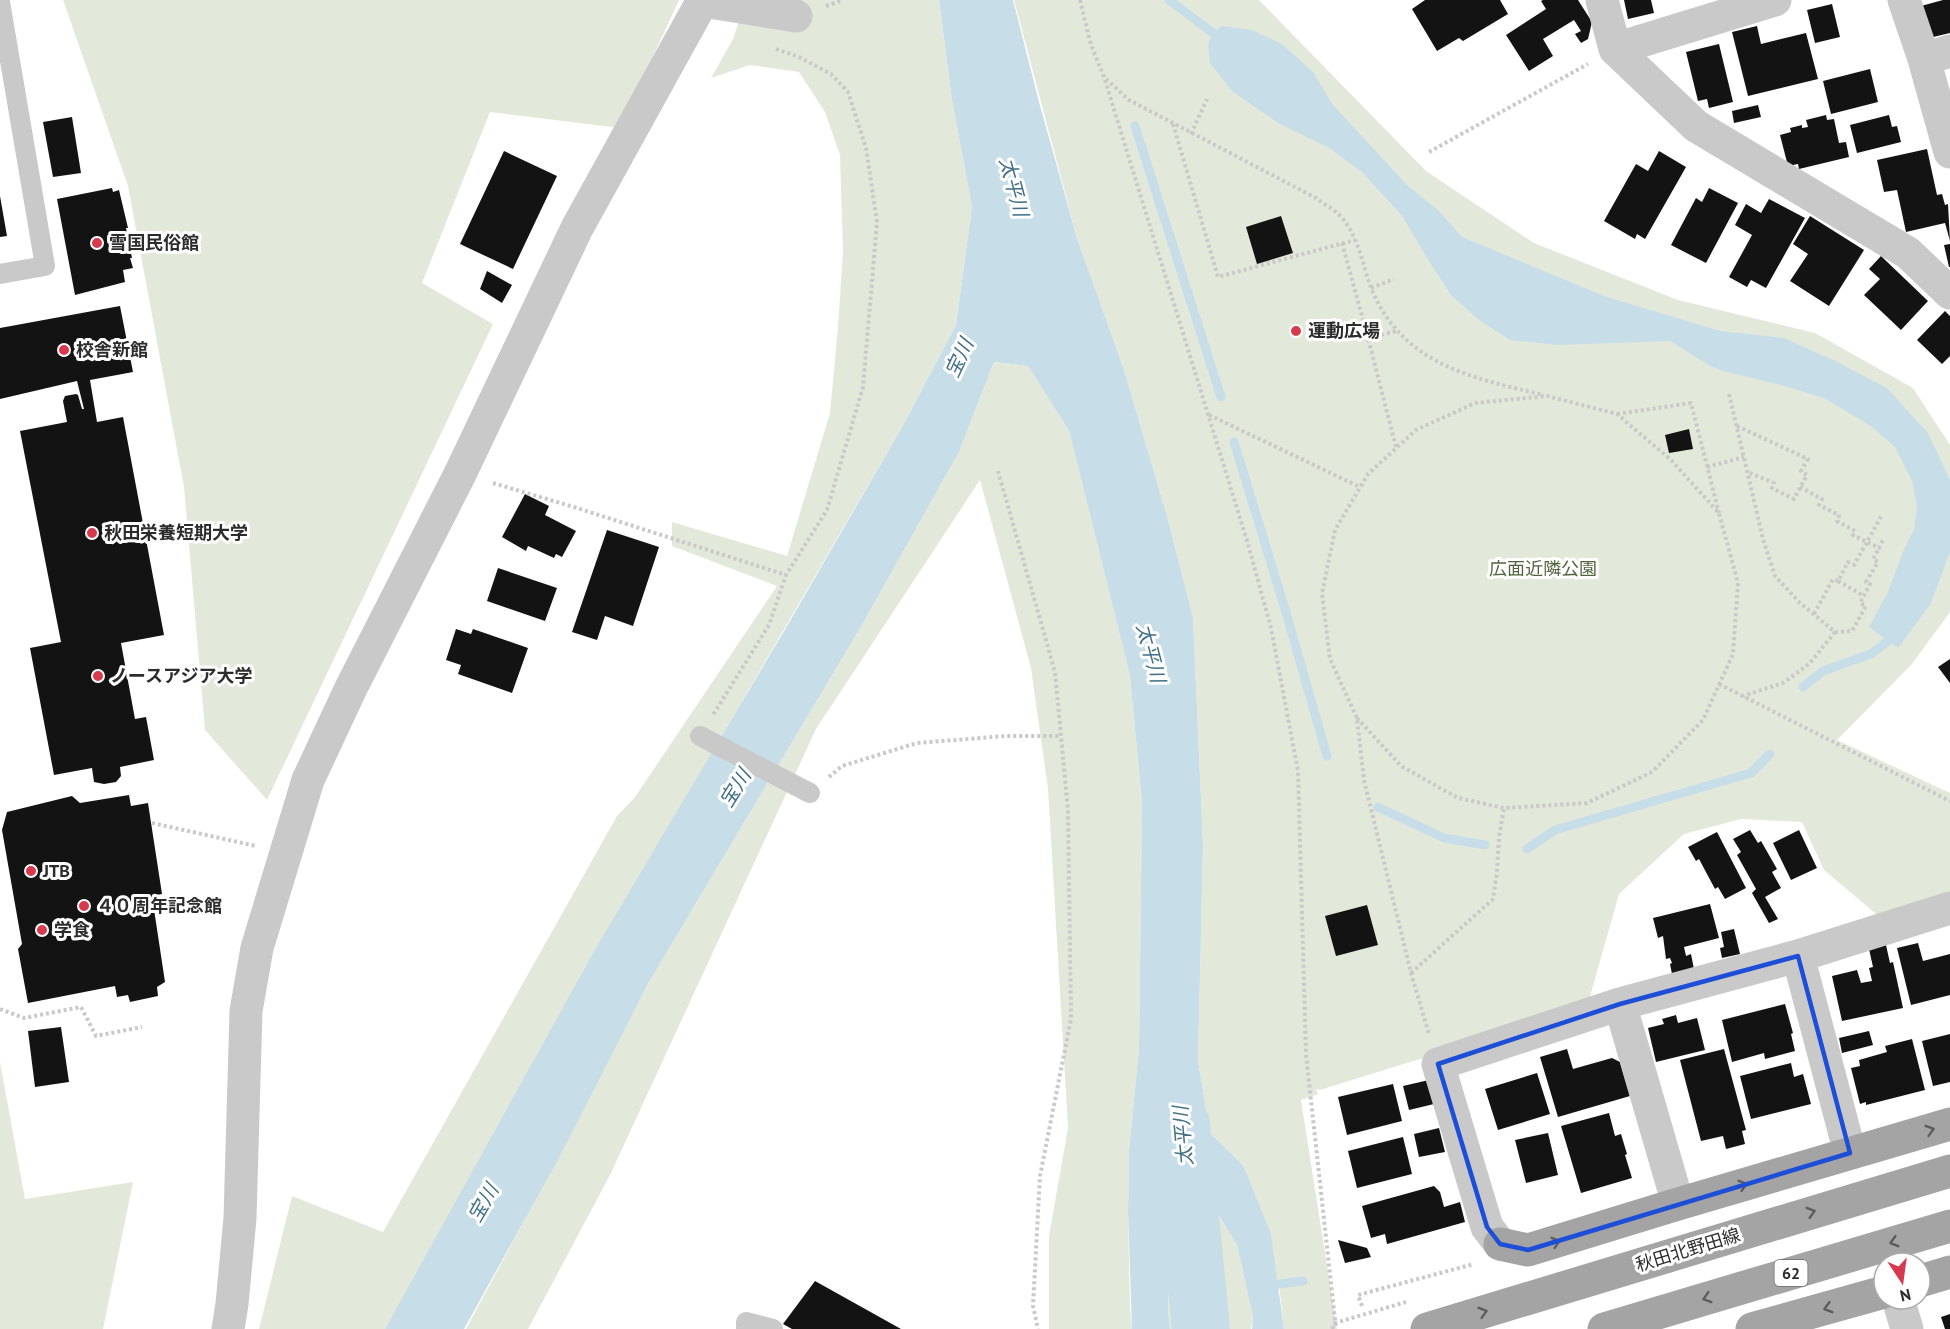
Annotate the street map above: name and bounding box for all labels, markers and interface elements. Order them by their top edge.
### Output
water label: 太平川 [994,155,1035,221]
place label: 雪国民俗館 [109,231,199,254]
marker: 雪国民俗館 [90,236,104,250]
place label: 運動広場 [1308,319,1380,342]
marker: 運動広場 [1289,324,1303,338]
water label: 宝川 [939,333,980,382]
place label: 校舎新館 [76,338,148,361]
marker: 校舎新館 [57,343,71,357]
place label: 秋田栄養短期大学 [104,521,248,544]
marker: 秋田栄養短期大学 [85,526,99,540]
park label: 広面近隣公園 [1489,557,1597,580]
water label: 太平川 [1131,621,1172,687]
place label: ノースアジア大学 [110,664,252,687]
marker: ノースアジア大学 [91,669,105,683]
water label: 宝川 [713,762,758,812]
place label: JTB [42,859,70,882]
marker: JTB [24,864,38,878]
place label: ４０周年記念館 [96,894,222,917]
marker: ４０周年記念館 [77,899,91,913]
place label: 学食 [54,918,90,941]
marker: 学食 [35,923,49,937]
water label: 太平川 [1167,1103,1199,1167]
one-way arrow [1924,1125,1935,1137]
water label: 宝川 [462,1177,505,1227]
one-way arrow [1737,1180,1748,1192]
one-way arrow [1805,1207,1816,1219]
street label: 秋田北野田線 [1633,1223,1743,1276]
one-way arrow [1889,1235,1900,1247]
one-way arrow [1550,1237,1561,1249]
north arrow [1872,1251,1932,1311]
road number: 62 [1774,1260,1808,1286]
text: N [1898,1285,1913,1307]
one-way arrow [1702,1291,1713,1303]
one-way arrow [1823,1300,1833,1313]
one-way arrow [1477,1307,1487,1319]

